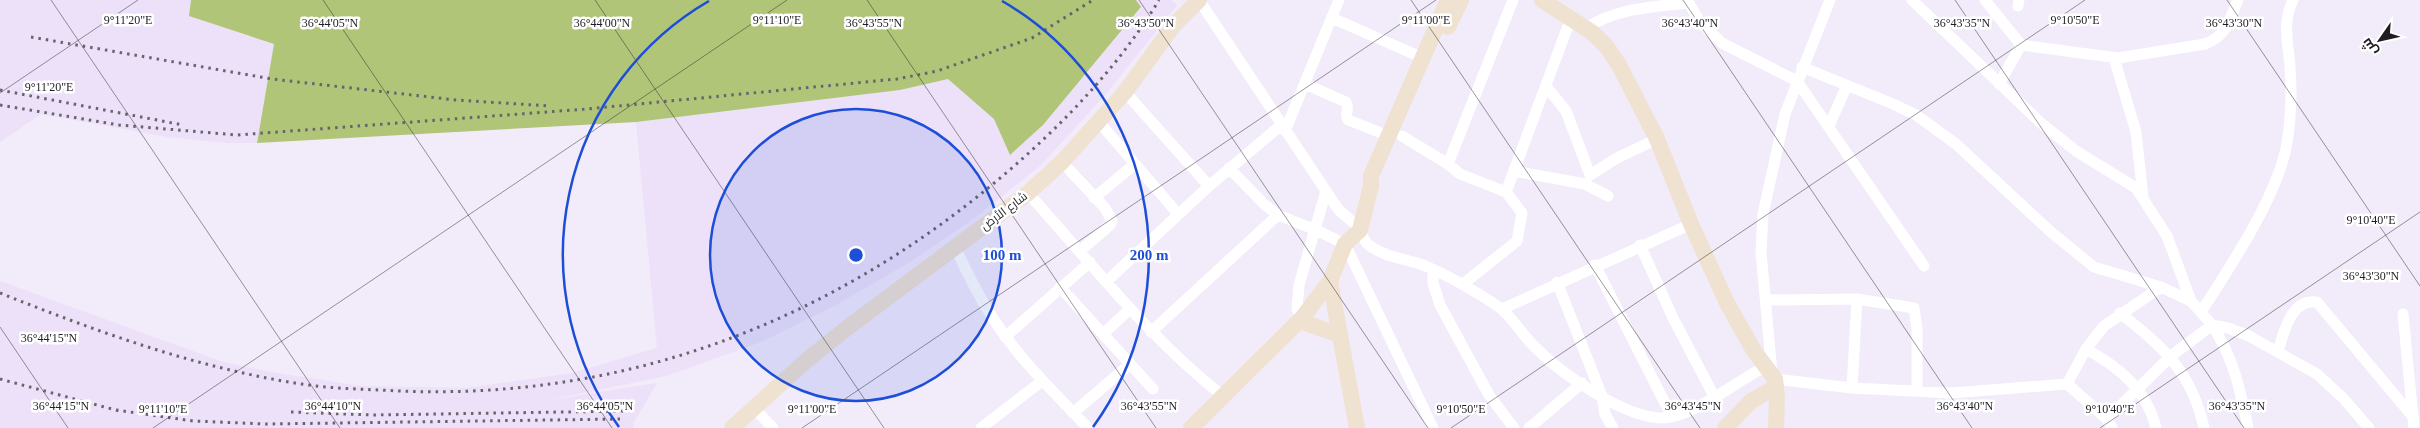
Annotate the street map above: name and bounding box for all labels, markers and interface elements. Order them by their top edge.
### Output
text: 9°11'20"E [104,13,152,27]
text: 9°11'10"E [753,13,801,27]
text: 9°11'00"E [1402,13,1450,27]
text: 9°10'50"E [2050,13,2100,27]
north arrow [2355,15,2405,65]
text: 36°44'05"N [302,16,359,30]
text: 36°44'00"N [574,16,631,30]
text: 36°43'55"N [846,16,903,30]
text: 36°43'50"N [1118,16,1175,30]
text: 36°43'40"N [1662,16,1719,30]
text: 36°43'35"N [1934,16,1991,30]
text: 36°43'30"N [2206,16,2263,30]
text: ش [2358,35,2382,59]
text: 9°11'20"E [25,80,73,94]
street label: شارع الأرض [978,189,1031,234]
text: 9°10'40"E [2346,213,2396,227]
centre of rings [847,246,865,264]
text: 100 m [983,247,1022,263]
text: 200 m [1130,247,1169,263]
text: 36°43'30"N [2343,269,2400,283]
text: 36°44'15"N [21,331,78,345]
text: 36°44'15"N [33,399,90,413]
text: 36°44'10"N [305,399,362,413]
text: 36°44'05"N [577,399,634,413]
text: 36°43'55"N [1121,399,1178,413]
text: 36°43'45"N [1665,399,1722,413]
text: 36°43'40"N [1937,399,1994,413]
text: 36°43'35"N [2209,399,2266,413]
text: 9°11'10"E [139,402,187,416]
text: 9°11'00"E [788,402,836,416]
text: 9°10'50"E [1436,402,1486,416]
text: 9°10'40"E [2085,402,2135,416]

